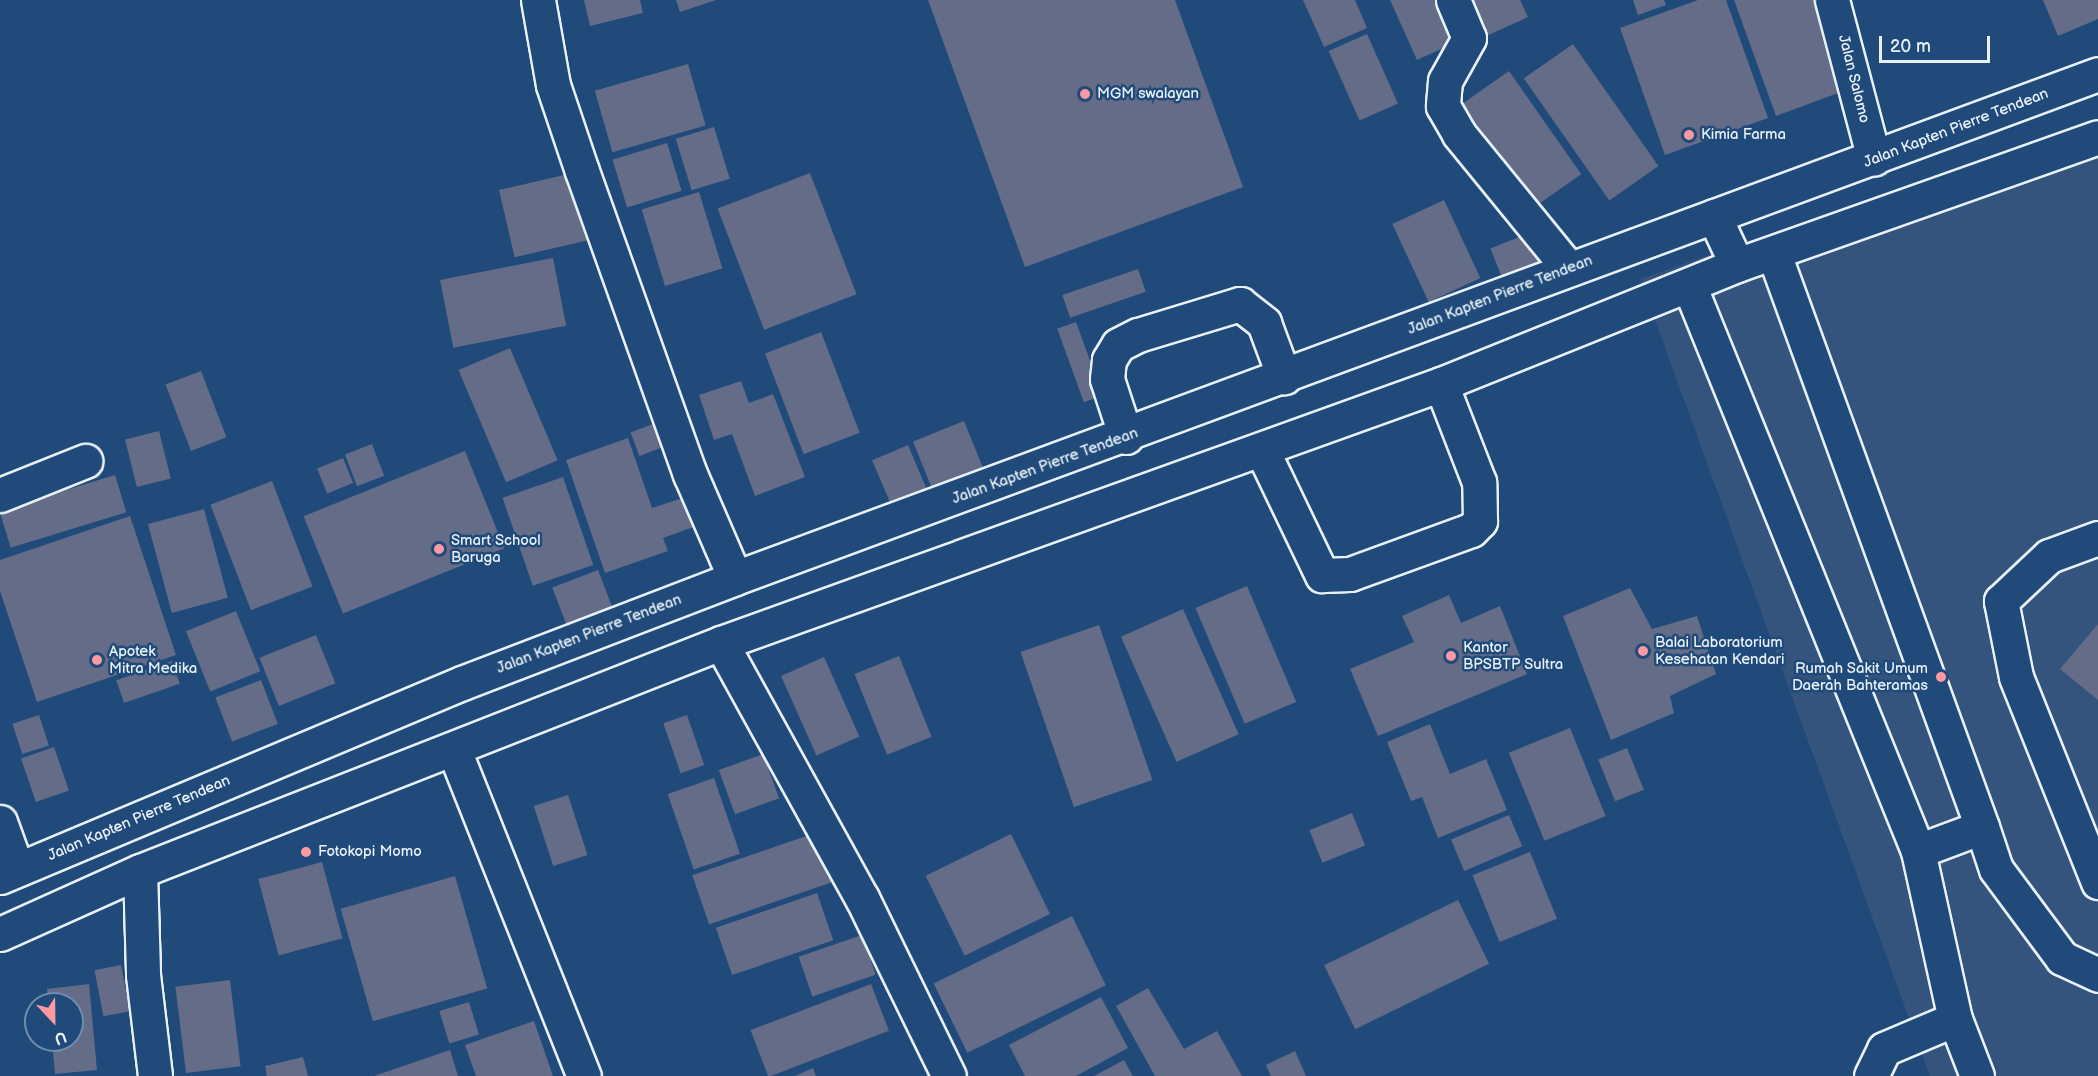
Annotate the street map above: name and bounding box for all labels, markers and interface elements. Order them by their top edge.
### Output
scale bar [1882,24,1993,62]
street label: Jalan Salomo [1834,33,1874,125]
text: 20 m [1890,36,1931,57]
street label: Jalan Kapten Pierre Tendean [1861,84,2051,172]
place label: MGM swalayan [1097,85,1199,103]
marker: MGM swalayan [1078,87,1092,101]
place label: Kimia Farma [1701,126,1786,144]
marker: Kimia Farma [1682,128,1696,142]
street label: Jalan Kapten Pierre Tendean [1405,251,1595,339]
street label: Jalan Kapten Pierre Tendean [949,424,1141,508]
place label: Smart School Baruga [451,531,541,566]
marker: Smart School Baruga [432,542,446,556]
street label: Jalan Kapten Pierre Tendean [494,590,684,678]
place label: Balai Laboratorium Kesehatan Kendari [1655,633,1785,668]
place label: Kantor BPSBTP Sultra [1463,638,1564,673]
place label: Apotek Mitra Medika [109,642,197,677]
marker: Balai Laboratorium Kesehatan Kendari [1636,644,1650,658]
marker: Kantor BPSBTP Sultra [1444,649,1458,663]
marker: Apotek Mitra Medika [90,653,104,667]
place label: Rumah Sakit Umum Daerah Bahteramas [1792,659,1928,694]
marker: Rumah Sakit Umum Daerah Bahteramas [1932,668,1950,686]
street label: Jalan Kapten Pierre Tendean [45,771,233,865]
place label: Fotokopi Momo [318,843,422,861]
marker: Fotokopi Momo [299,845,313,859]
north arrow [24,992,84,1052]
text: U [51,1026,69,1048]

